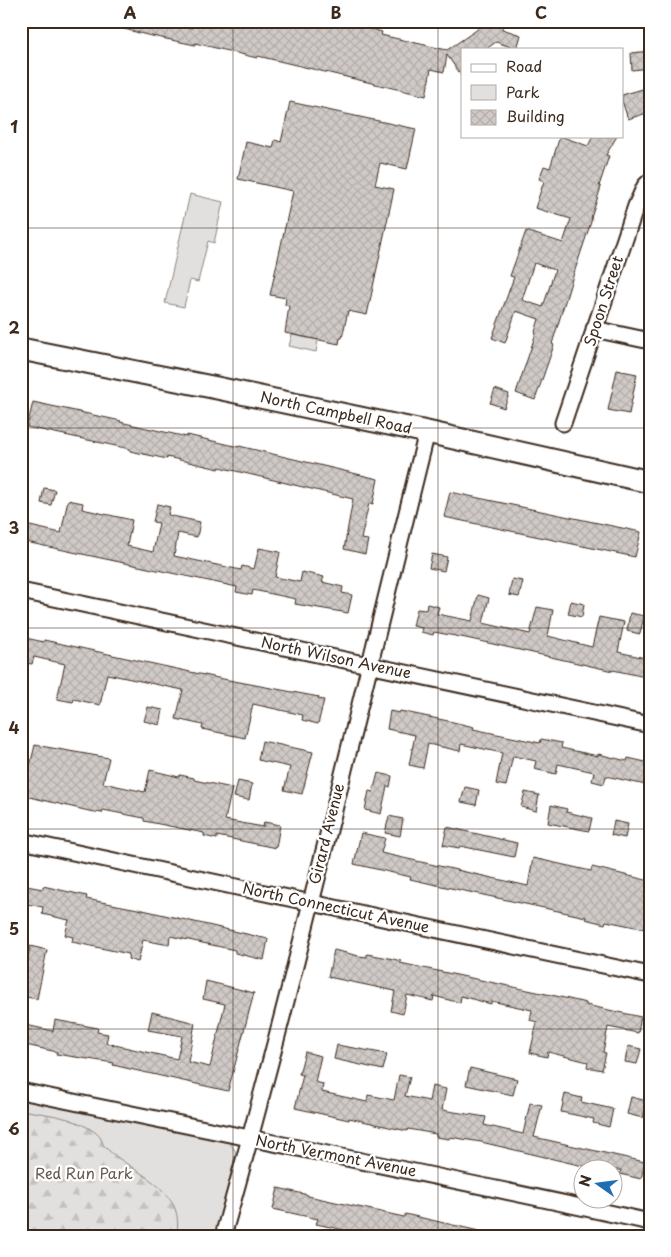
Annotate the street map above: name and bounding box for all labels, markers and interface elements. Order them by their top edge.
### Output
text: A [124,0,137,24]
text: B [331,0,342,24]
text: C [535,0,547,24]
legend [461,48,624,138]
text: Road [506,54,542,77]
text: Park [506,80,540,103]
text: Building [506,104,565,127]
text: 1 [10,114,18,138]
street label: Spoon Street [577,252,628,349]
text: 2 [8,315,20,339]
street label: North Campbell Road [259,384,414,439]
text: 3 [9,515,19,539]
street label: North Wilson Avenue [259,629,413,684]
text: 4 [9,715,20,739]
street label: Girard Avenue [302,781,349,887]
street label: North Connecticut Avenue [241,875,432,938]
text: 5 [9,916,19,940]
text: 6 [8,1116,20,1140]
street label: North Vermont Avenue [254,1128,419,1181]
north arrow [574,1160,624,1210]
park label: Red Run Park [35,1161,133,1184]
text: N [573,1173,596,1189]

